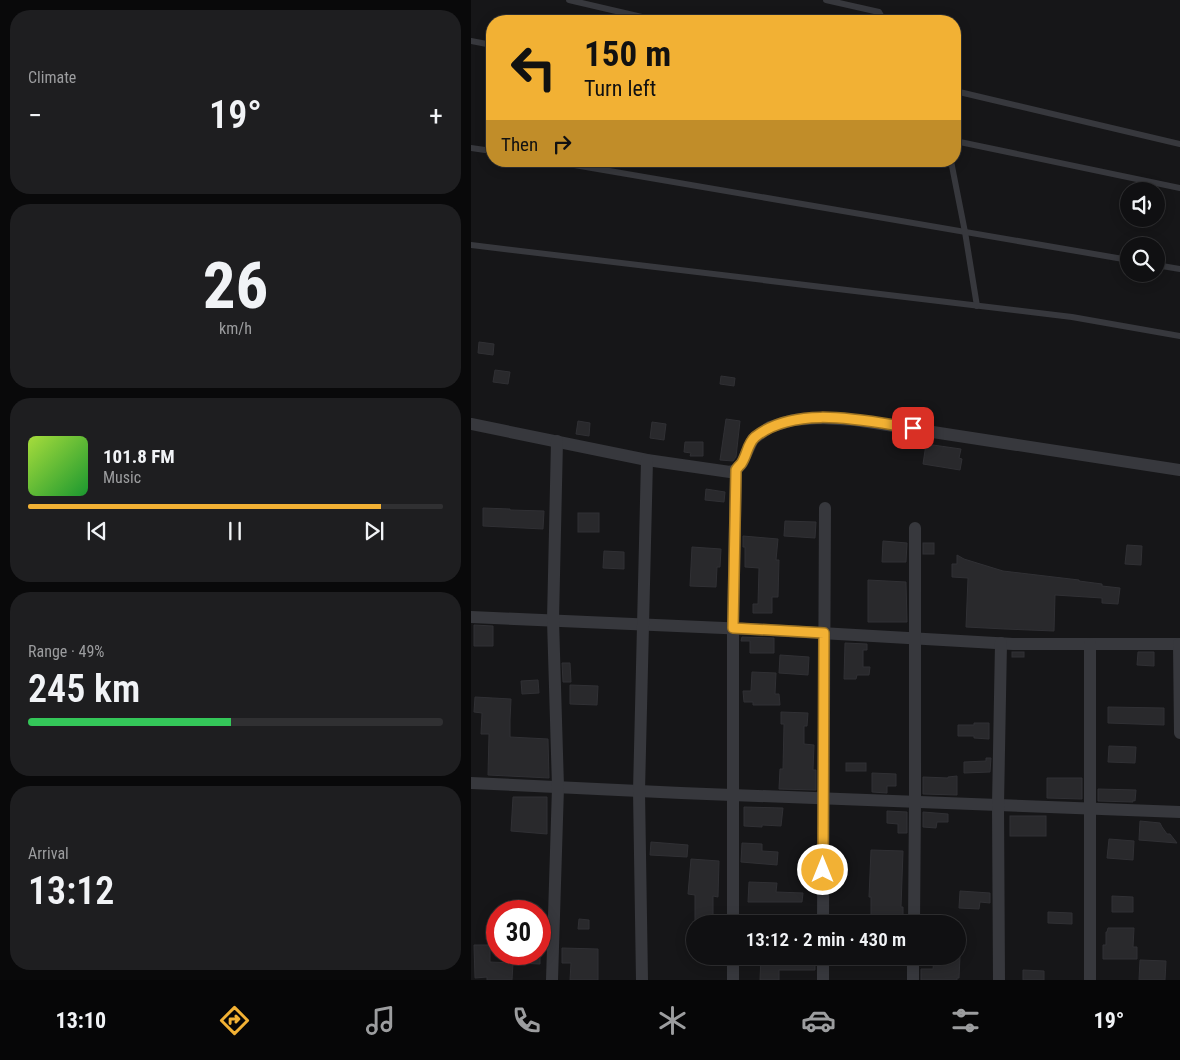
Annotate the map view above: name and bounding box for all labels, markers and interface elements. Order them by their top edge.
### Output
text: 150 m [584,34,671,75]
icon: left [501,35,566,100]
text: Climate [28,68,76,87]
text: Turn left [584,76,656,101]
text: 19° [209,93,262,137]
text: − [28,99,42,132]
text: + [429,99,443,132]
icon: right [548,130,576,158]
text: Then [501,133,538,156]
map controls [1120,182,1165,282]
button: sound [1120,182,1165,227]
button: search [1120,237,1165,282]
text: 26 [203,248,268,324]
text: km/h [219,319,252,338]
pin [892,407,934,449]
icon: arrive [899,414,927,442]
text: 101.8 FM [103,445,175,468]
text: Music [103,468,141,487]
icon: previous [83,517,111,545]
icon: pause [221,517,249,545]
icon: next [360,517,388,545]
text: Range · 49% [28,642,104,661]
text: 245 km [28,667,140,711]
position arrow [796,843,848,895]
text: Arrival [28,844,69,863]
text: 13:12 [28,869,114,913]
speed limit sign: 30 [486,900,551,965]
text: 13:12 · 2 min · 430 m [746,928,906,951]
icon: directions [217,1003,252,1038]
icon: music [363,1003,398,1038]
icon: phone [509,1003,544,1038]
icon: climate [655,1003,690,1038]
icon: car [801,1003,836,1038]
icon: filters [948,1003,983,1038]
text: 13:10 [56,1008,106,1033]
text: 19° [1094,1008,1124,1033]

